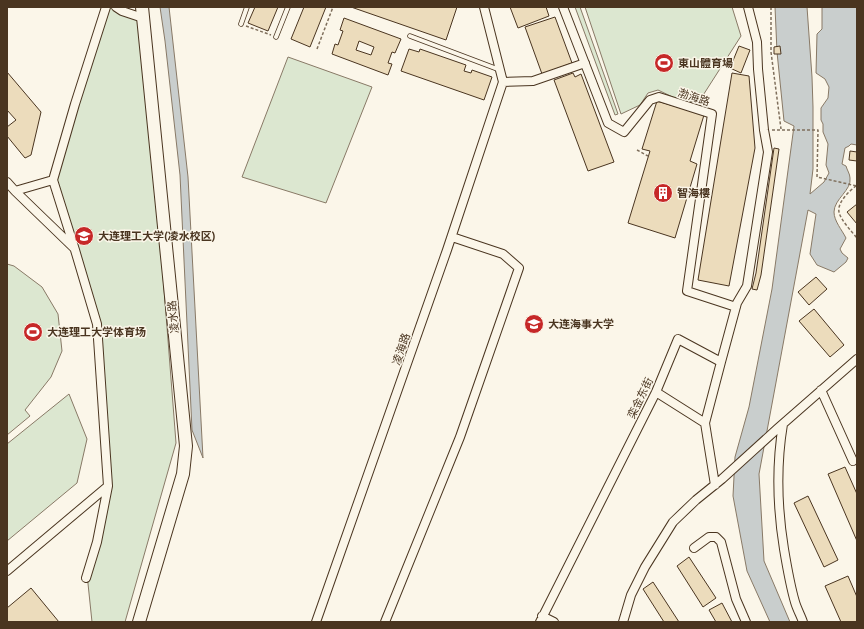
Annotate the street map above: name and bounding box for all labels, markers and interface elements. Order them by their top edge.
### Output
sports icon: 東山體育場 [653,52,675,74]
place label: 東山體育場 [678,57,733,69]
street label: 渤海路 [676,86,712,108]
building icon: 智海樓 [652,182,674,204]
place label: 智海樓 [677,187,710,199]
school or university icon: 大连理工大学(凌水校区) [73,225,95,247]
place label: 大连理工大学(凌水校区) [98,230,216,243]
street label: 凌水路 [165,300,181,334]
school or university icon: 大连海事大学 [523,313,545,335]
place label: 大连海事大学 [548,318,614,330]
sports icon: 大连理工大学体育场 [22,321,44,343]
place label: 大连理工大学体育场 [47,326,146,338]
street label: 凌海路 [390,331,412,367]
street label: 栾金东街 [625,376,655,420]

